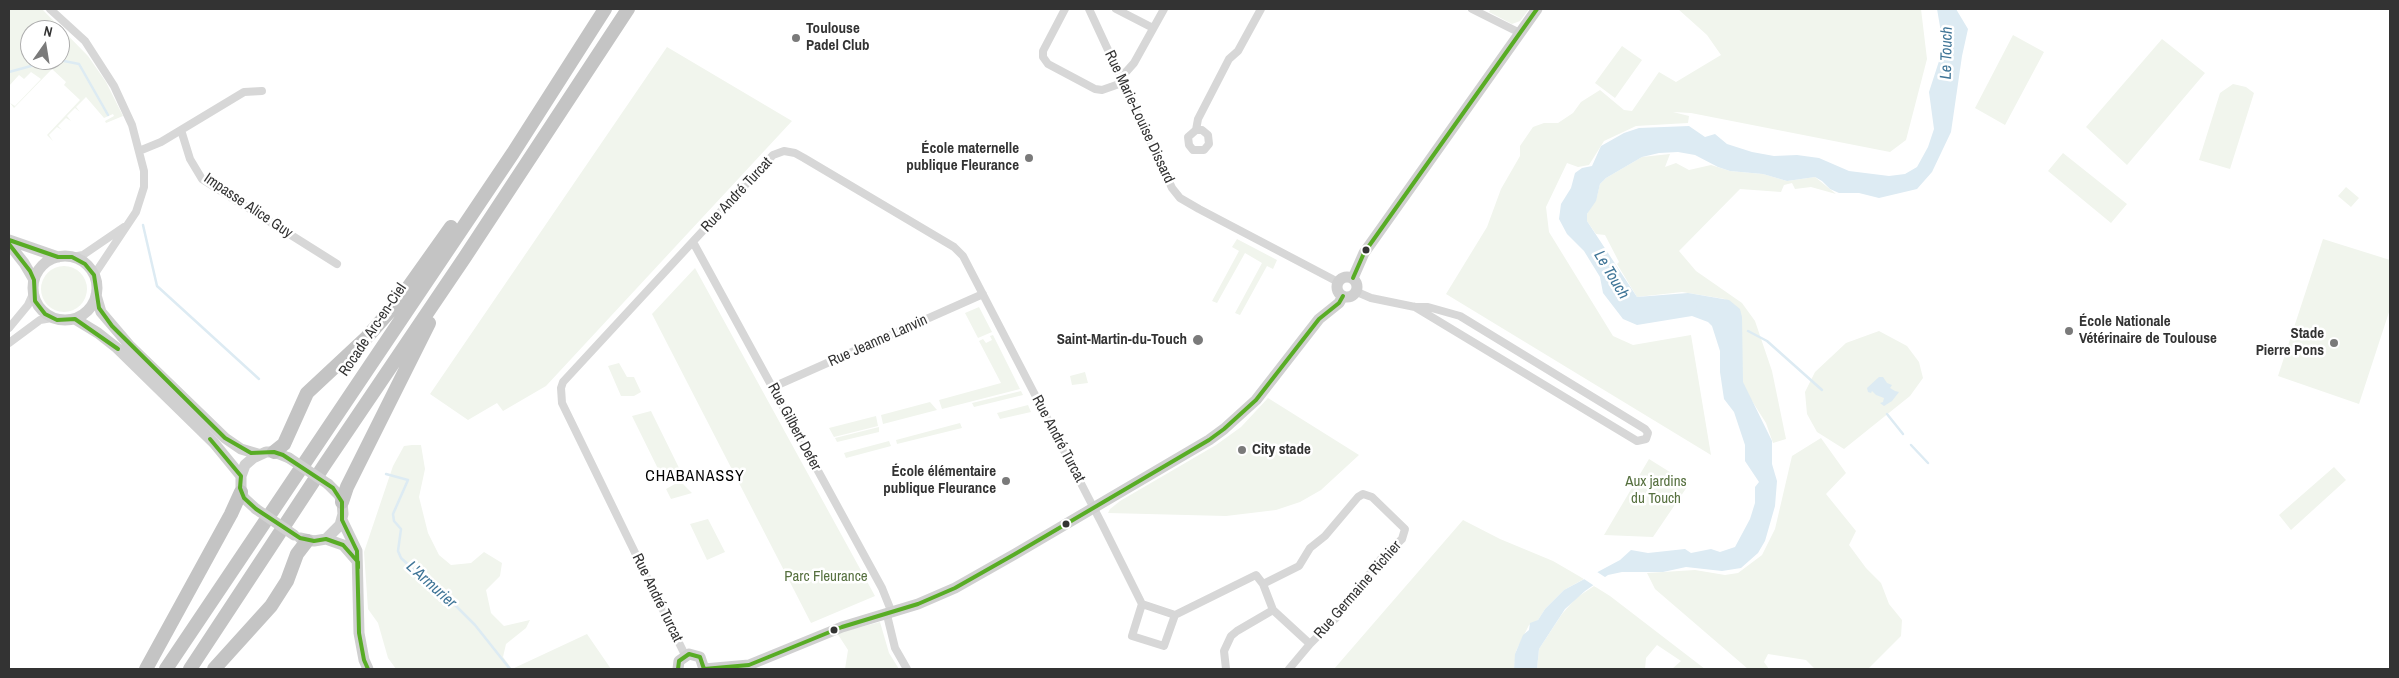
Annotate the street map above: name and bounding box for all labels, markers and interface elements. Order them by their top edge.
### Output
north arrow [20,20,70,70]
place label: Toulouse Padel Club [806,20,870,55]
text: N [42,22,54,41]
water label: Le Touch [1937,26,1957,80]
marker: Toulouse Padel Club [790,32,802,44]
street label: Rue Marie-Louise Dissard [1100,48,1178,186]
place label: École maternelle publique Fleurance [906,140,1019,175]
marker: École maternelle publique Fleurance [1023,152,1035,164]
street label: Rue André Turcat [698,154,776,236]
street label: Impasse Alice Guy [200,170,296,242]
unlabelled marker [1361,245,1371,255]
water label: Le Touch [1589,247,1633,303]
street label: Rocade Arc-en-Ciel [335,280,411,380]
street label: Rue Jeanne Lanvin [826,311,930,371]
place label: École Nationale Vétérinaire de Toulouse [2079,313,2217,348]
marker: École Nationale Vétérinaire de Toulouse [2063,325,2075,337]
place label: Stade Pierre Pons [2256,325,2324,360]
place label: Saint-Martin-du-Touch [1057,331,1187,349]
marker: Saint-Martin-du-Touch [1191,333,1205,347]
marker: Stade Pierre Pons [2328,337,2340,349]
street label: Rue Gilbert Defer [763,380,825,474]
street label: Rue André Turcat [1028,392,1088,486]
place label: City stade [1252,441,1311,459]
marker: City stade [1236,444,1248,456]
place label: École élémentaire publique Fleurance [883,463,996,498]
district label: CHABANASSY [644,467,746,487]
park label: Aux jardins du Touch [1625,473,1687,508]
marker: École élémentaire publique Fleurance [1000,475,1012,487]
unlabelled marker [1061,519,1071,529]
street label: Rue Germaine Richier [1311,537,1405,643]
street label: Rue André Turcat [628,551,686,645]
water label: L'Armurier [402,558,460,612]
park label: Parc Fleurance [784,568,868,586]
unlabelled marker [829,625,839,635]

